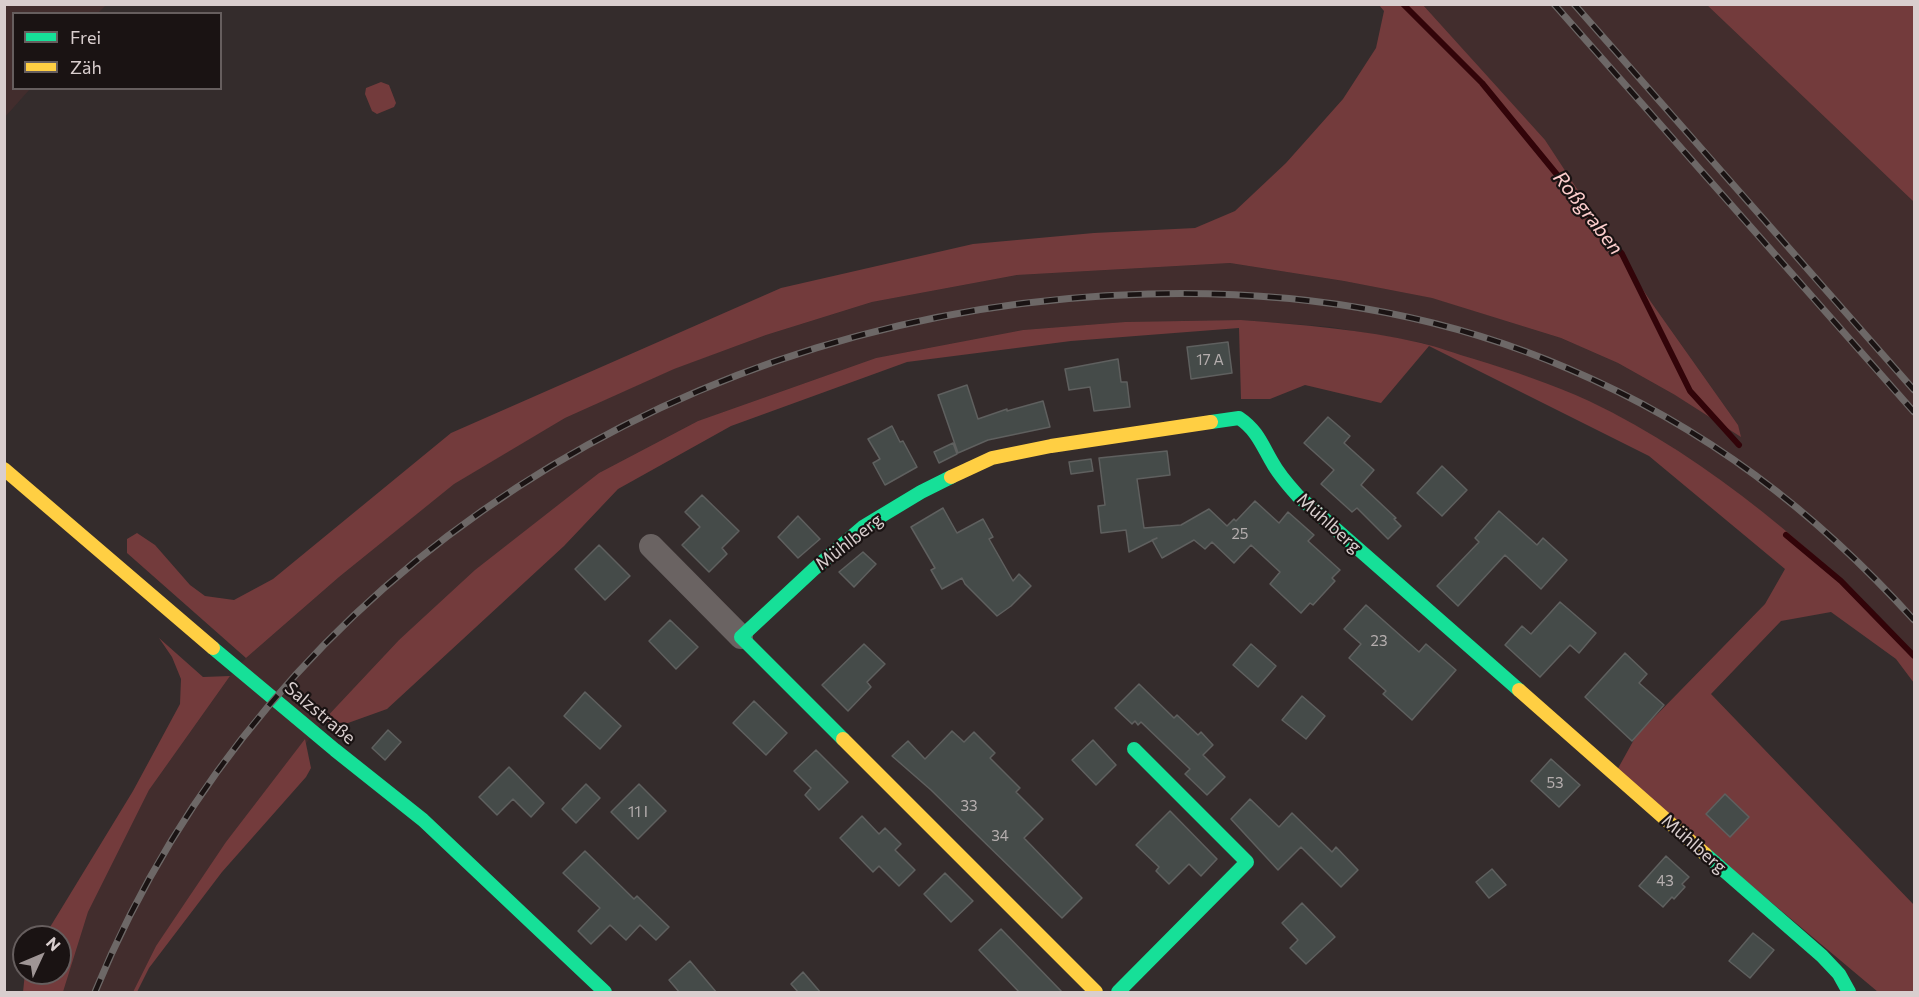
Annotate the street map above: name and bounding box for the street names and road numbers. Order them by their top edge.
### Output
street label: Mühlberg [1292,488,1366,558]
street label: Mühlberg [811,509,887,575]
street label: Salzstraße [280,677,360,749]
street label: Mühlberg [1657,810,1731,878]

